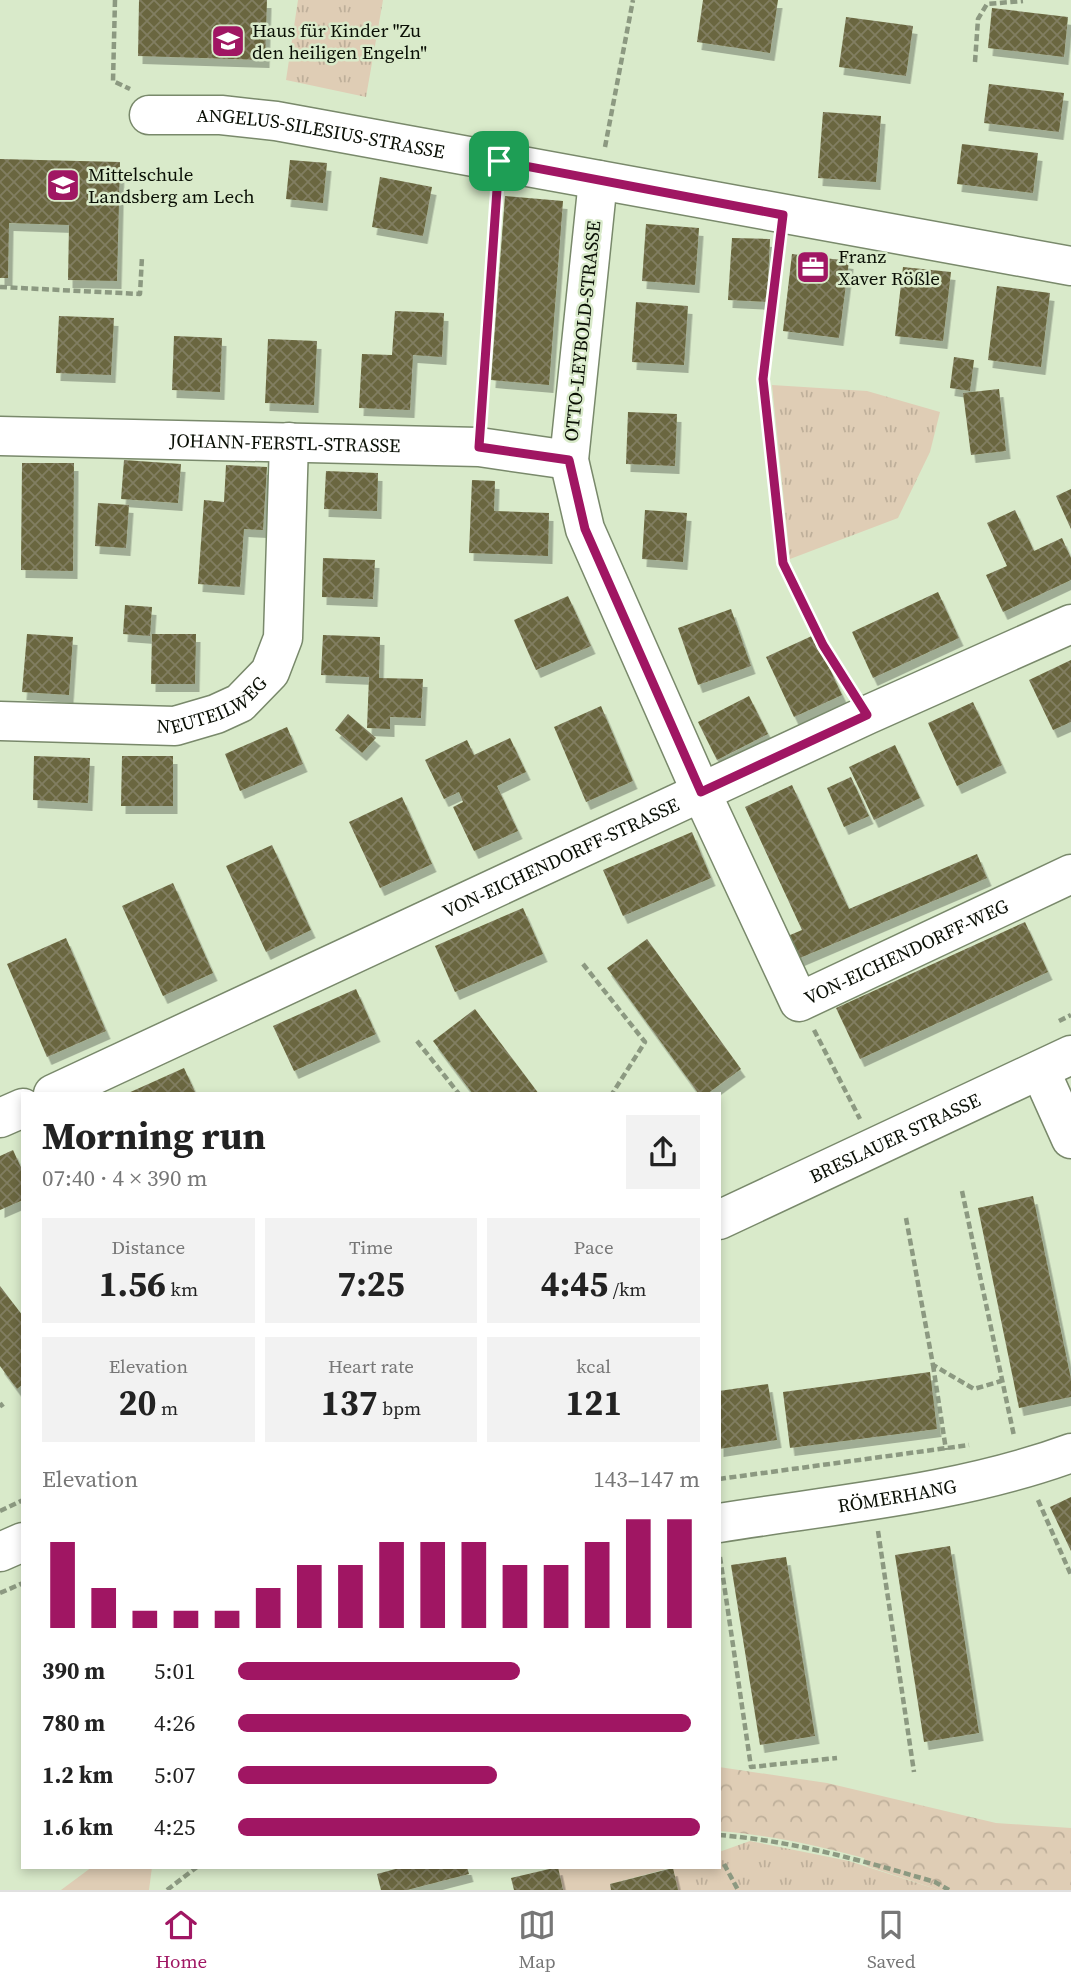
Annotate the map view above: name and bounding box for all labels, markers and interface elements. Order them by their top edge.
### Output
place label: Haus für Kinder "Zu den heiligen Engeln" [252,17,427,65]
school or university icon: Haus für Kinder "Zu den heiligen Engeln" [209,22,247,60]
street label: ANGELUS-SILESIUS-STRASSE [196,102,447,165]
pin [469,131,529,191]
icon: arrive [480,142,518,180]
place label: Mittelschule Landsberg am Lech [88,161,255,209]
school or university icon: Mittelschule Landsberg am Lech [44,166,82,204]
street label: OTTO-LEYBOLD-STRASSE [557,219,607,443]
place label: Franz Xaver Rößle [838,243,940,291]
office icon: Franz Xaver Rößle [794,248,832,286]
street label: JOHANN-FERSTL-STRASSE [168,427,401,458]
street label: NEUTEILWEG [156,670,272,740]
street label: VON-EICHENDORFF-STRASSE [438,791,683,924]
street label: VON-EICHENDORFF-WEG [800,892,1013,1011]
street label: BRESLAUER STRASSE [805,1086,984,1189]
text: Morning run [42,1110,266,1162]
button: share [626,1115,700,1189]
text: 07:40 · 4 × 390 m [42,1162,208,1194]
text: Distance [112,1234,185,1260]
text: Time [349,1234,393,1260]
text: Pace [574,1234,614,1260]
text: 1.56 [99,1260,166,1308]
text: 7:25 [337,1260,405,1308]
text: 4:45 [541,1260,608,1308]
text: km [166,1276,198,1302]
text: /km [608,1276,646,1302]
text: Elevation [109,1353,188,1379]
text: Heart rate [328,1353,414,1379]
text: kcal [576,1353,611,1379]
text: 20 [119,1379,157,1427]
text: 137 [321,1379,378,1427]
text: 121 [565,1379,622,1427]
text: m [157,1395,178,1421]
text: bpm [378,1395,421,1421]
text: Elevation [42,1463,138,1495]
text: 143–147 m [593,1463,700,1495]
street label: RÖMERHANG [836,1472,959,1518]
text: 390 m [42,1655,105,1687]
text: 5:01 [154,1655,195,1687]
text: 780 m [42,1707,105,1739]
text: 4:26 [154,1707,195,1739]
text: 1.2 km [42,1759,113,1791]
text: 5:07 [154,1759,195,1791]
text: 1.6 km [42,1811,113,1843]
text: 4:25 [154,1811,195,1843]
tab: Home [155,1906,207,1974]
tab: Map [518,1906,556,1974]
tab: Saved [867,1906,916,1974]

